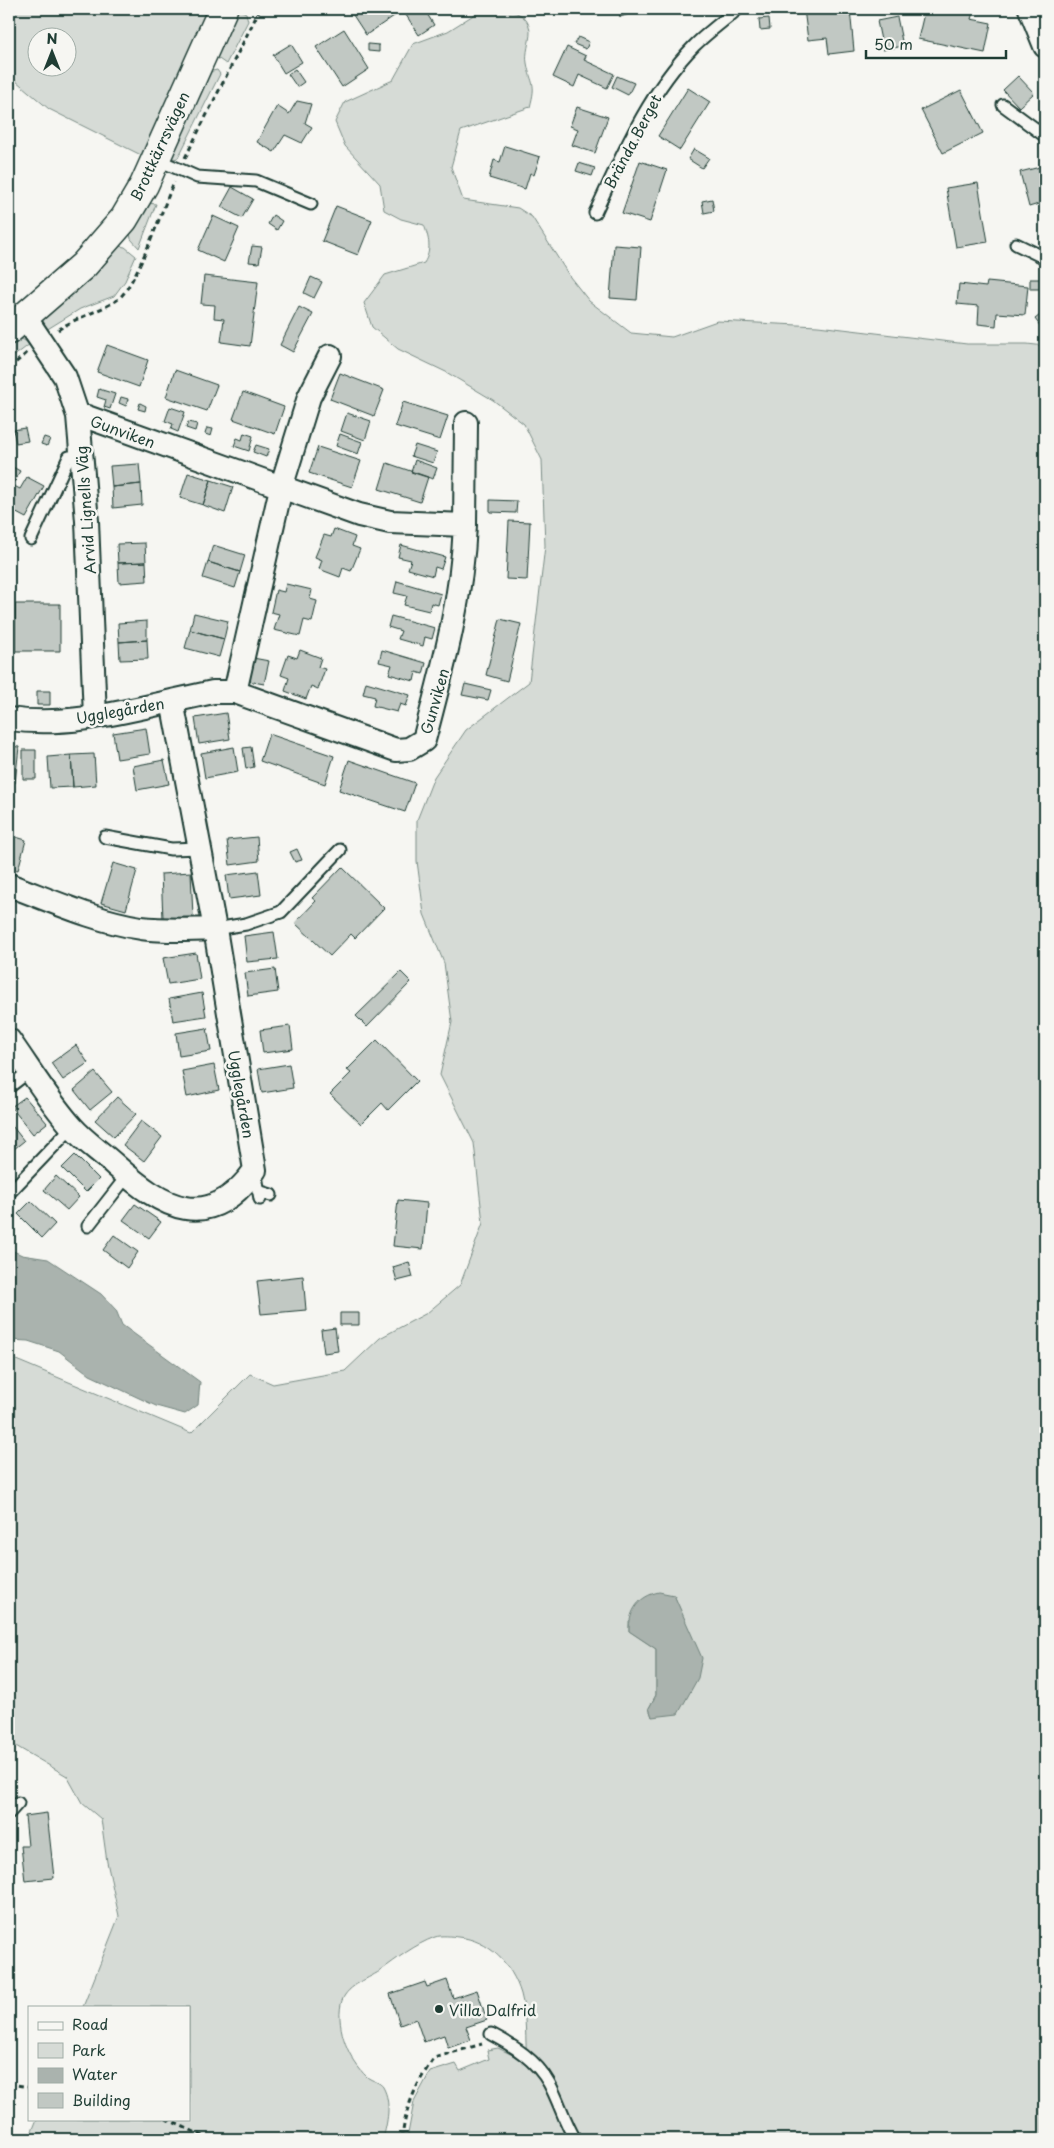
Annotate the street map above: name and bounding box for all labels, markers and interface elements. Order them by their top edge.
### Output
north arrow [28,28,78,78]
text: N [46,28,58,49]
scale bar [866,28,1006,60]
text: 50 m [874,32,913,55]
street label: Brottkärrsvägen [124,87,194,205]
street label: Brända Berget [597,90,667,192]
street label: Gunviken [87,409,159,453]
street label: Arvid Lignells Väg [69,445,101,575]
street label: Gunviken [414,665,454,737]
street label: Ugglegården [74,691,166,729]
street label: Ugglegården [223,1048,261,1140]
place label: Villa Dalfrid [449,1998,536,2021]
marker: Villa Dalfrid [433,2003,445,2015]
legend [28,2006,190,2120]
text: Road [72,2012,108,2035]
text: Park [72,2038,106,2061]
text: Water [72,2062,117,2085]
text: Building [72,2088,131,2111]

